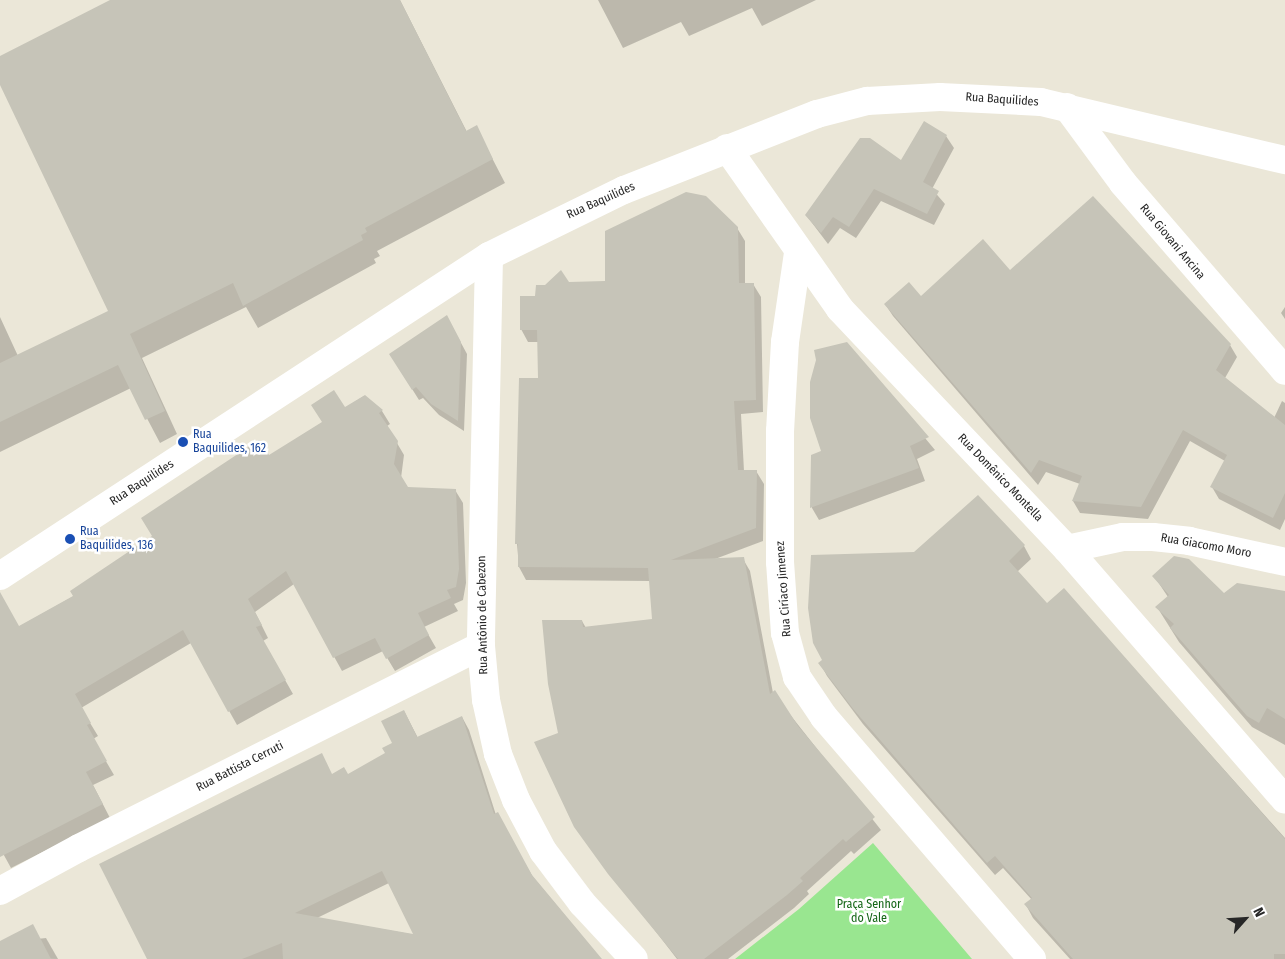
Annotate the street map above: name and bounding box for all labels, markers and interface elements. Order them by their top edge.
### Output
street label: Rua Baquilides [965,90,1039,110]
street label: Rua Baquilides [565,180,637,222]
street label: Rua Giovani Ancina [1136,201,1208,283]
place label: Rua Baquilides, 162 [193,428,266,456]
street label: Rua Domênico Montella [954,431,1046,525]
marker: Rua Baquilides, 162 [177,436,189,448]
street label: Rua Baquilides [107,457,177,509]
place label: Rua Baquilides, 136 [80,525,153,553]
street label: Rua Giacomo Moro [1160,531,1252,561]
marker: Rua Baquilides, 136 [64,533,76,545]
street label: Rua Ciríaco Jimenez [773,541,795,637]
street label: Rua Antônio de Cabezon [475,555,491,675]
street label: Rua Battista Cerruti [194,739,286,795]
north arrow [1220,894,1270,944]
park label: Praça Senhor do Vale [837,898,901,926]
text: N [1249,905,1268,920]

